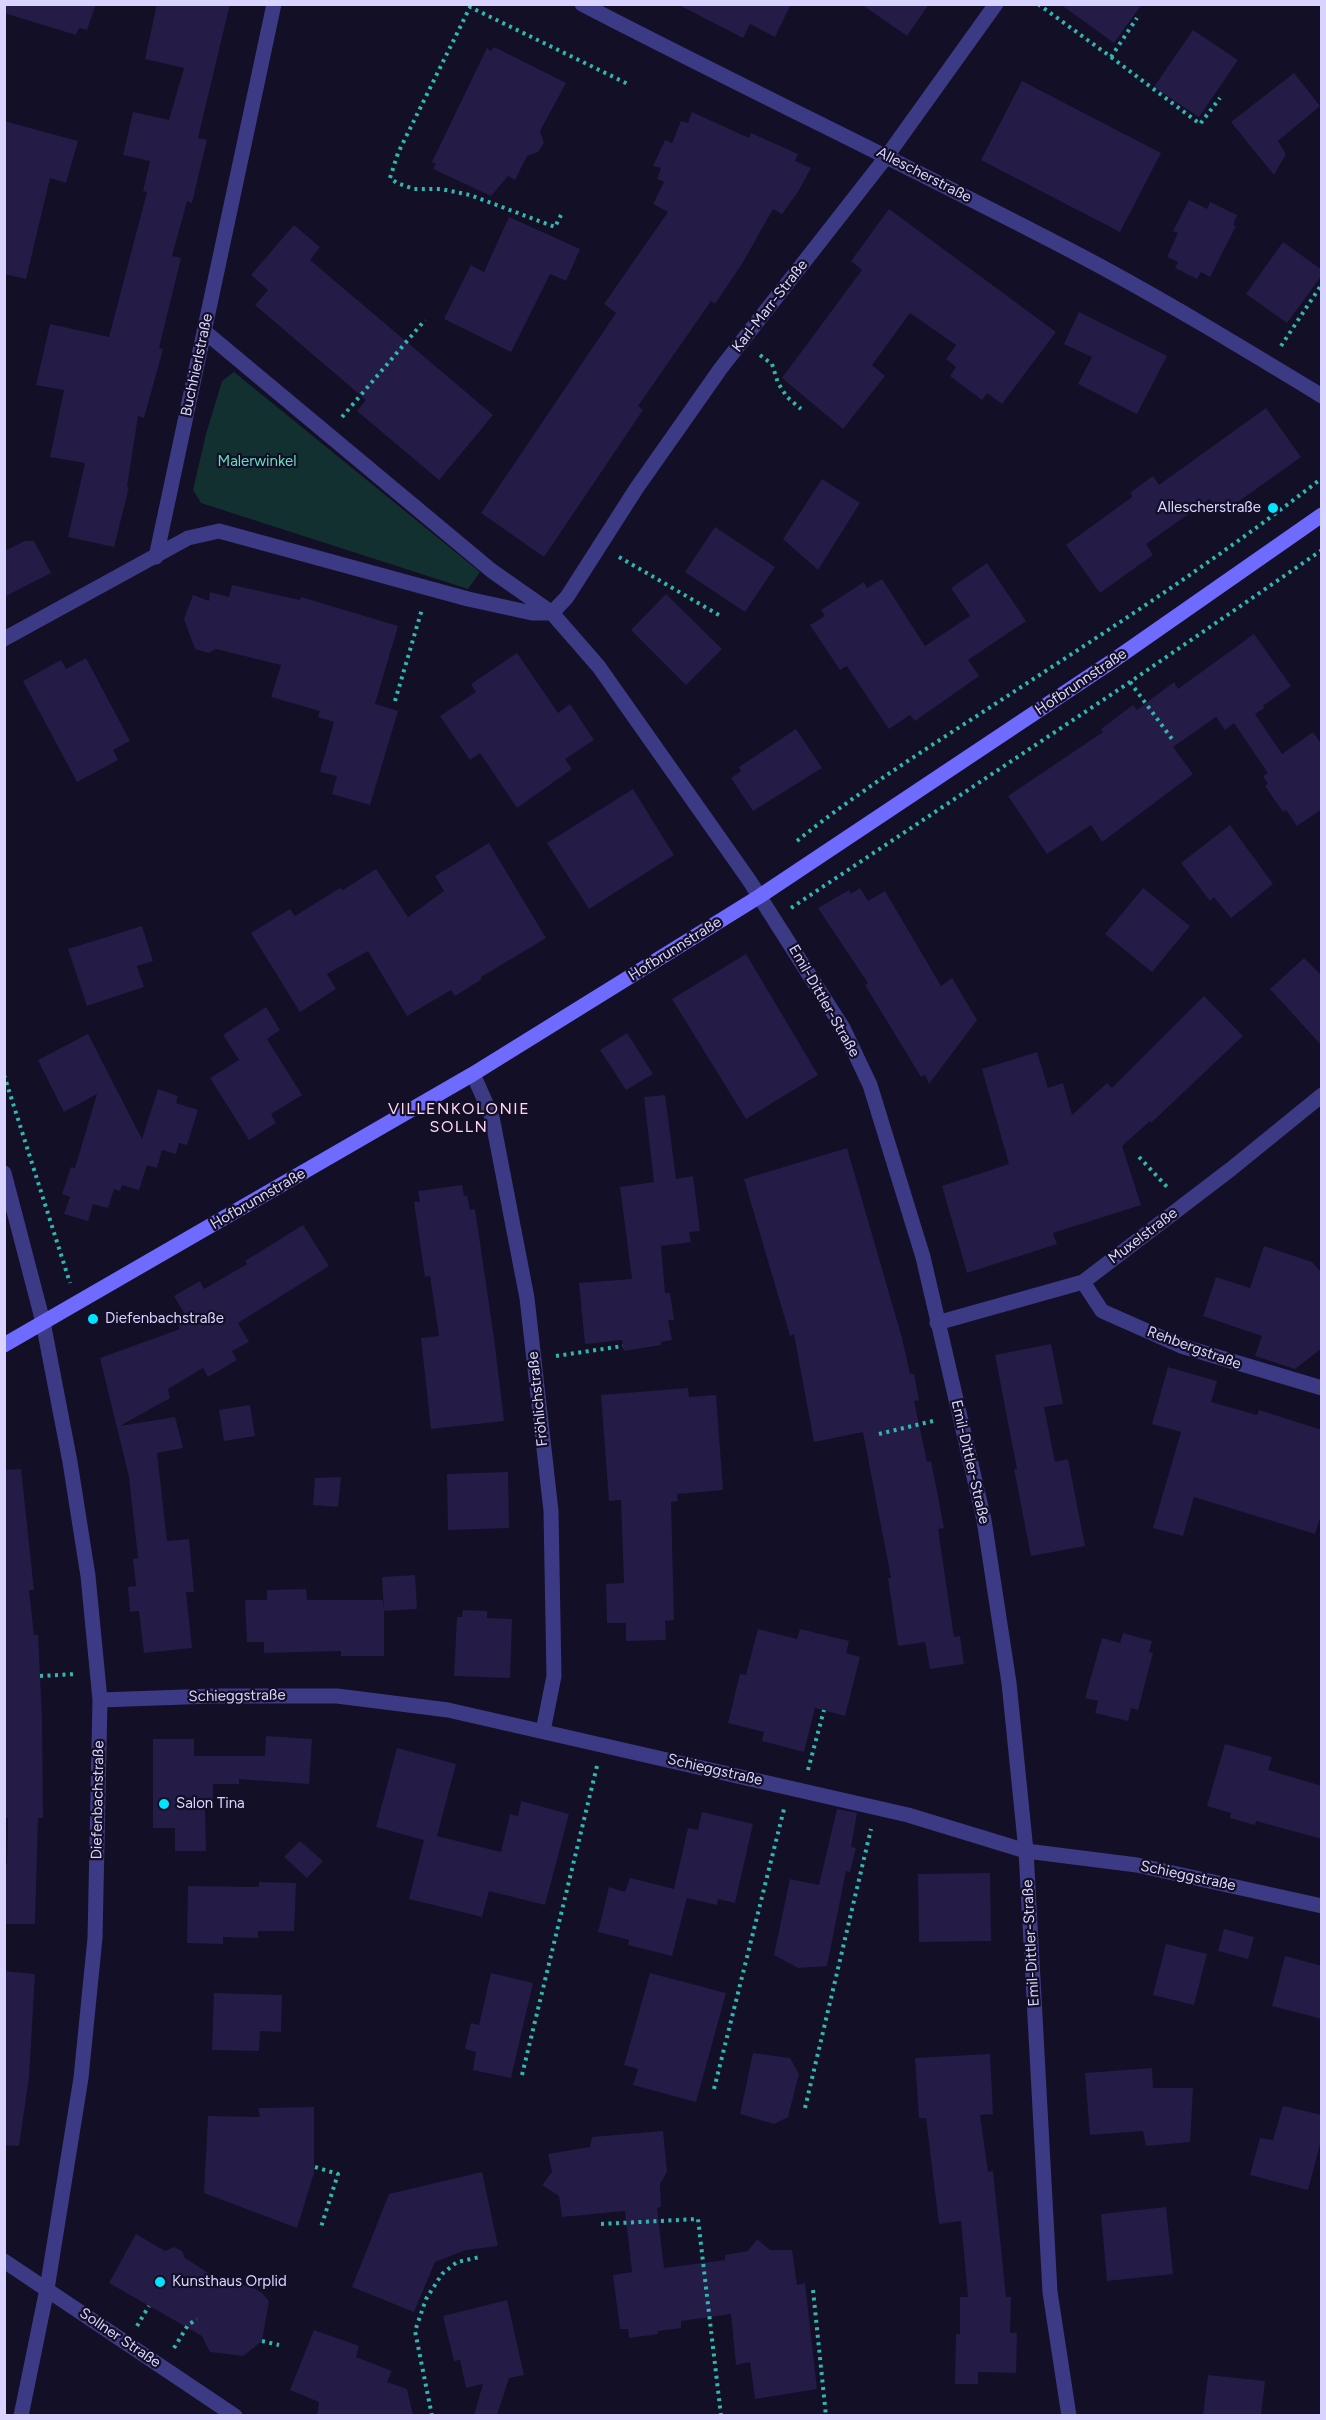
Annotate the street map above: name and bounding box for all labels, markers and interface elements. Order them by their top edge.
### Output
street label: Allescherstraße [874,143,974,207]
street label: Karl-Marr-Straße [728,256,812,356]
street label: Buchhierlstraße [177,312,217,418]
park label: Malerwinkel [217,453,297,471]
place label: Allescherstraße [1157,499,1261,517]
marker: Allescherstraße [1266,501,1280,515]
street label: Hofbrunnstraße [1032,645,1130,719]
street label: Hofbrunnstraße [625,913,725,985]
street label: Emil-Dittler-Straße [784,942,864,1060]
district label: VILLENKOLONIE SOLLN [388,1099,530,1137]
street label: Hofbrunnstraße [207,1165,309,1233]
street label: Muxelstraße [1105,1204,1181,1268]
place label: Diefenbachstraße [105,1310,224,1328]
marker: Diefenbachstraße [86,1312,100,1326]
street label: Rehbergstraße [1144,1323,1244,1373]
street label: Fröhlichstraße [524,1351,552,1447]
street label: Emil-Dittler-Straße [947,1398,993,1526]
street label: Schieggstraße [188,1686,286,1706]
street label: Diefenbachstraße [88,1740,108,1860]
street label: Schieggstraße [666,1750,764,1790]
place label: Salon Tina [176,1795,245,1813]
marker: Salon Tina [157,1797,171,1811]
street label: Schieggstraße [1139,1857,1237,1895]
street label: Emil-Dittler-Straße [1019,1879,1043,2007]
place label: Kunsthaus Orplid [172,2273,287,2291]
marker: Kunsthaus Orplid [153,2275,167,2289]
street label: Sollner Straße [76,2304,164,2372]

